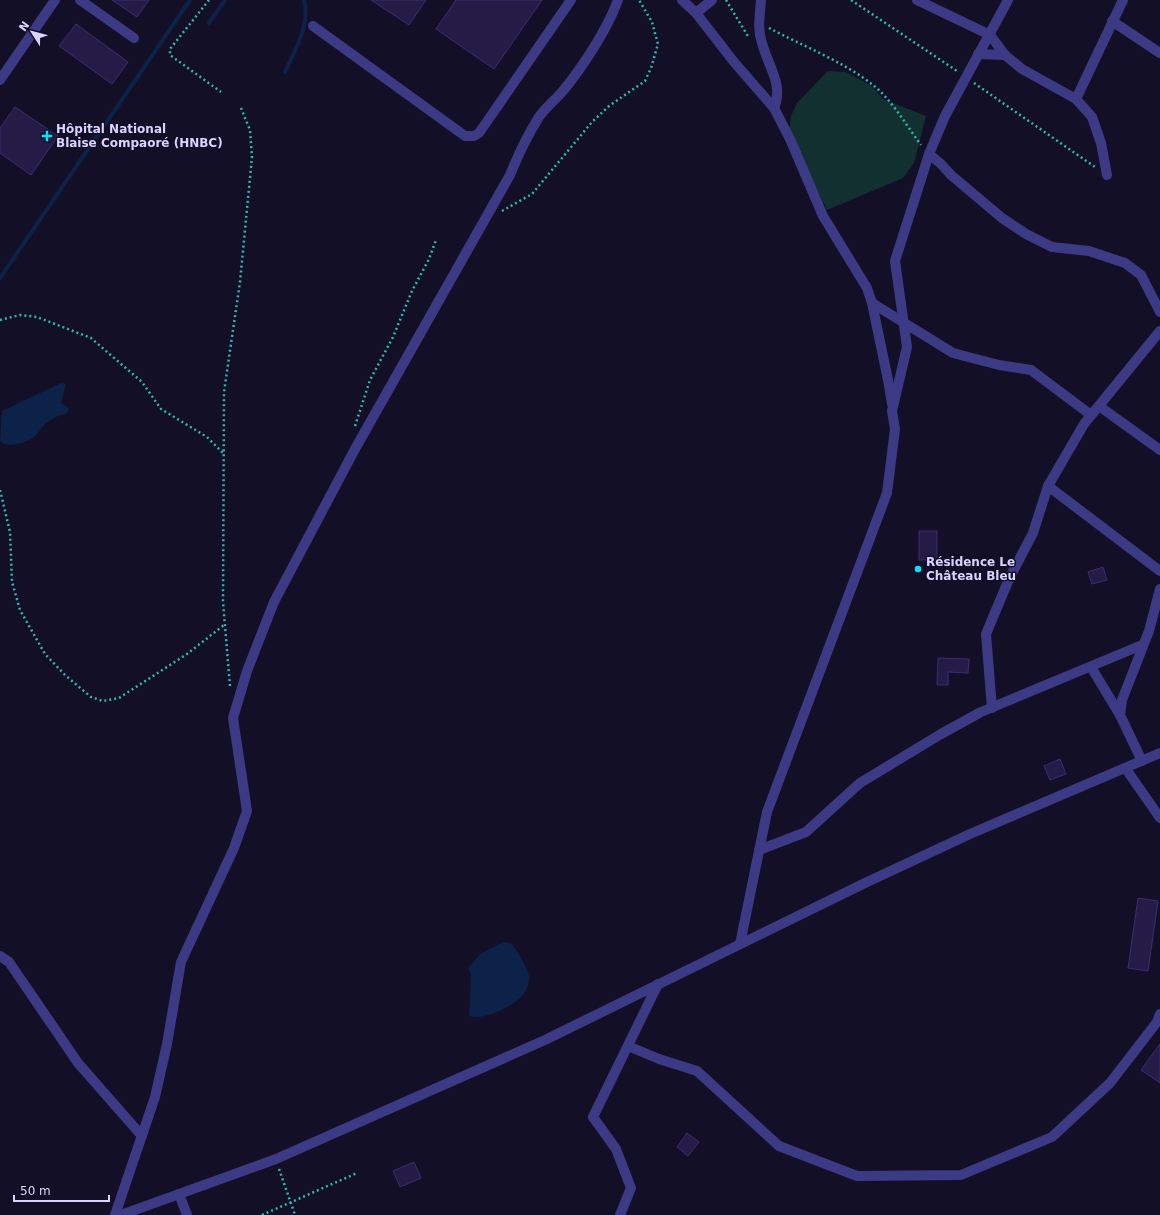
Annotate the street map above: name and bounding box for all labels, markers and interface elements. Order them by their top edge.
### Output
north arrow [12,12,52,52]
text: N [16,19,32,34]
place label: Hôpital National Blaise Compaoré (HNBC) [56,122,223,150]
marker: Hôpital National Blaise Compaoré (HNBC) [41,130,53,142]
place label: Résidence Le Château Bleu [926,555,1016,583]
marker: Résidence Le Château Bleu [913,564,923,574]
scale bar [14,1177,109,1203]
text: 50 m [20,1184,51,1198]

